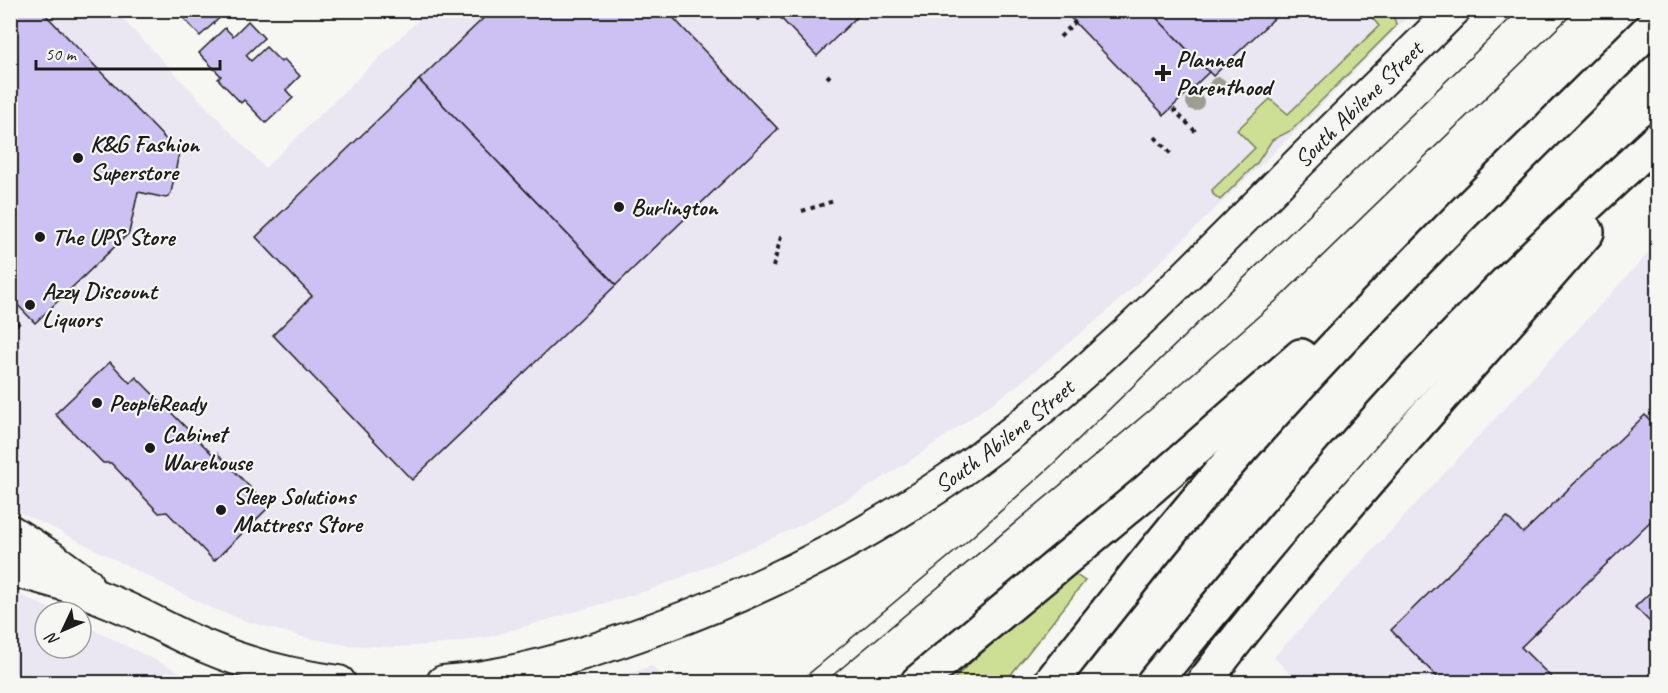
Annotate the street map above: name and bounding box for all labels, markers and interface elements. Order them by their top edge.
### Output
scale bar [36,33,220,71]
street label: South Abilene Street [1288,33,1431,174]
text: 50 m [45,43,78,65]
place label: Planned Parenthood [1176,44,1275,102]
marker: Planned Parenthood [1154,64,1172,82]
place label: K&G Fashion Superstore [90,129,201,187]
marker: K&G Fashion Superstore [71,151,85,165]
place label: Burlington [631,192,719,222]
marker: Burlington [612,200,626,214]
place label: The UPS Store [52,222,176,252]
marker: The UPS Store [33,230,47,244]
place label: Azzy Discount Liquors [42,276,160,334]
marker: Azzy Discount Liquors [23,298,37,312]
street label: South Abilene Street [929,371,1082,500]
place label: PeopleReady [109,388,208,418]
marker: PeopleReady [90,396,104,410]
place label: Cabinet Warehouse [162,419,254,477]
marker: Cabinet Warehouse [143,441,157,455]
place label: Sleep Solutions Mattress Store [233,481,364,539]
marker: Sleep Solutions Mattress Store [214,503,228,517]
north arrow [33,600,93,660]
text: N [40,627,64,650]

